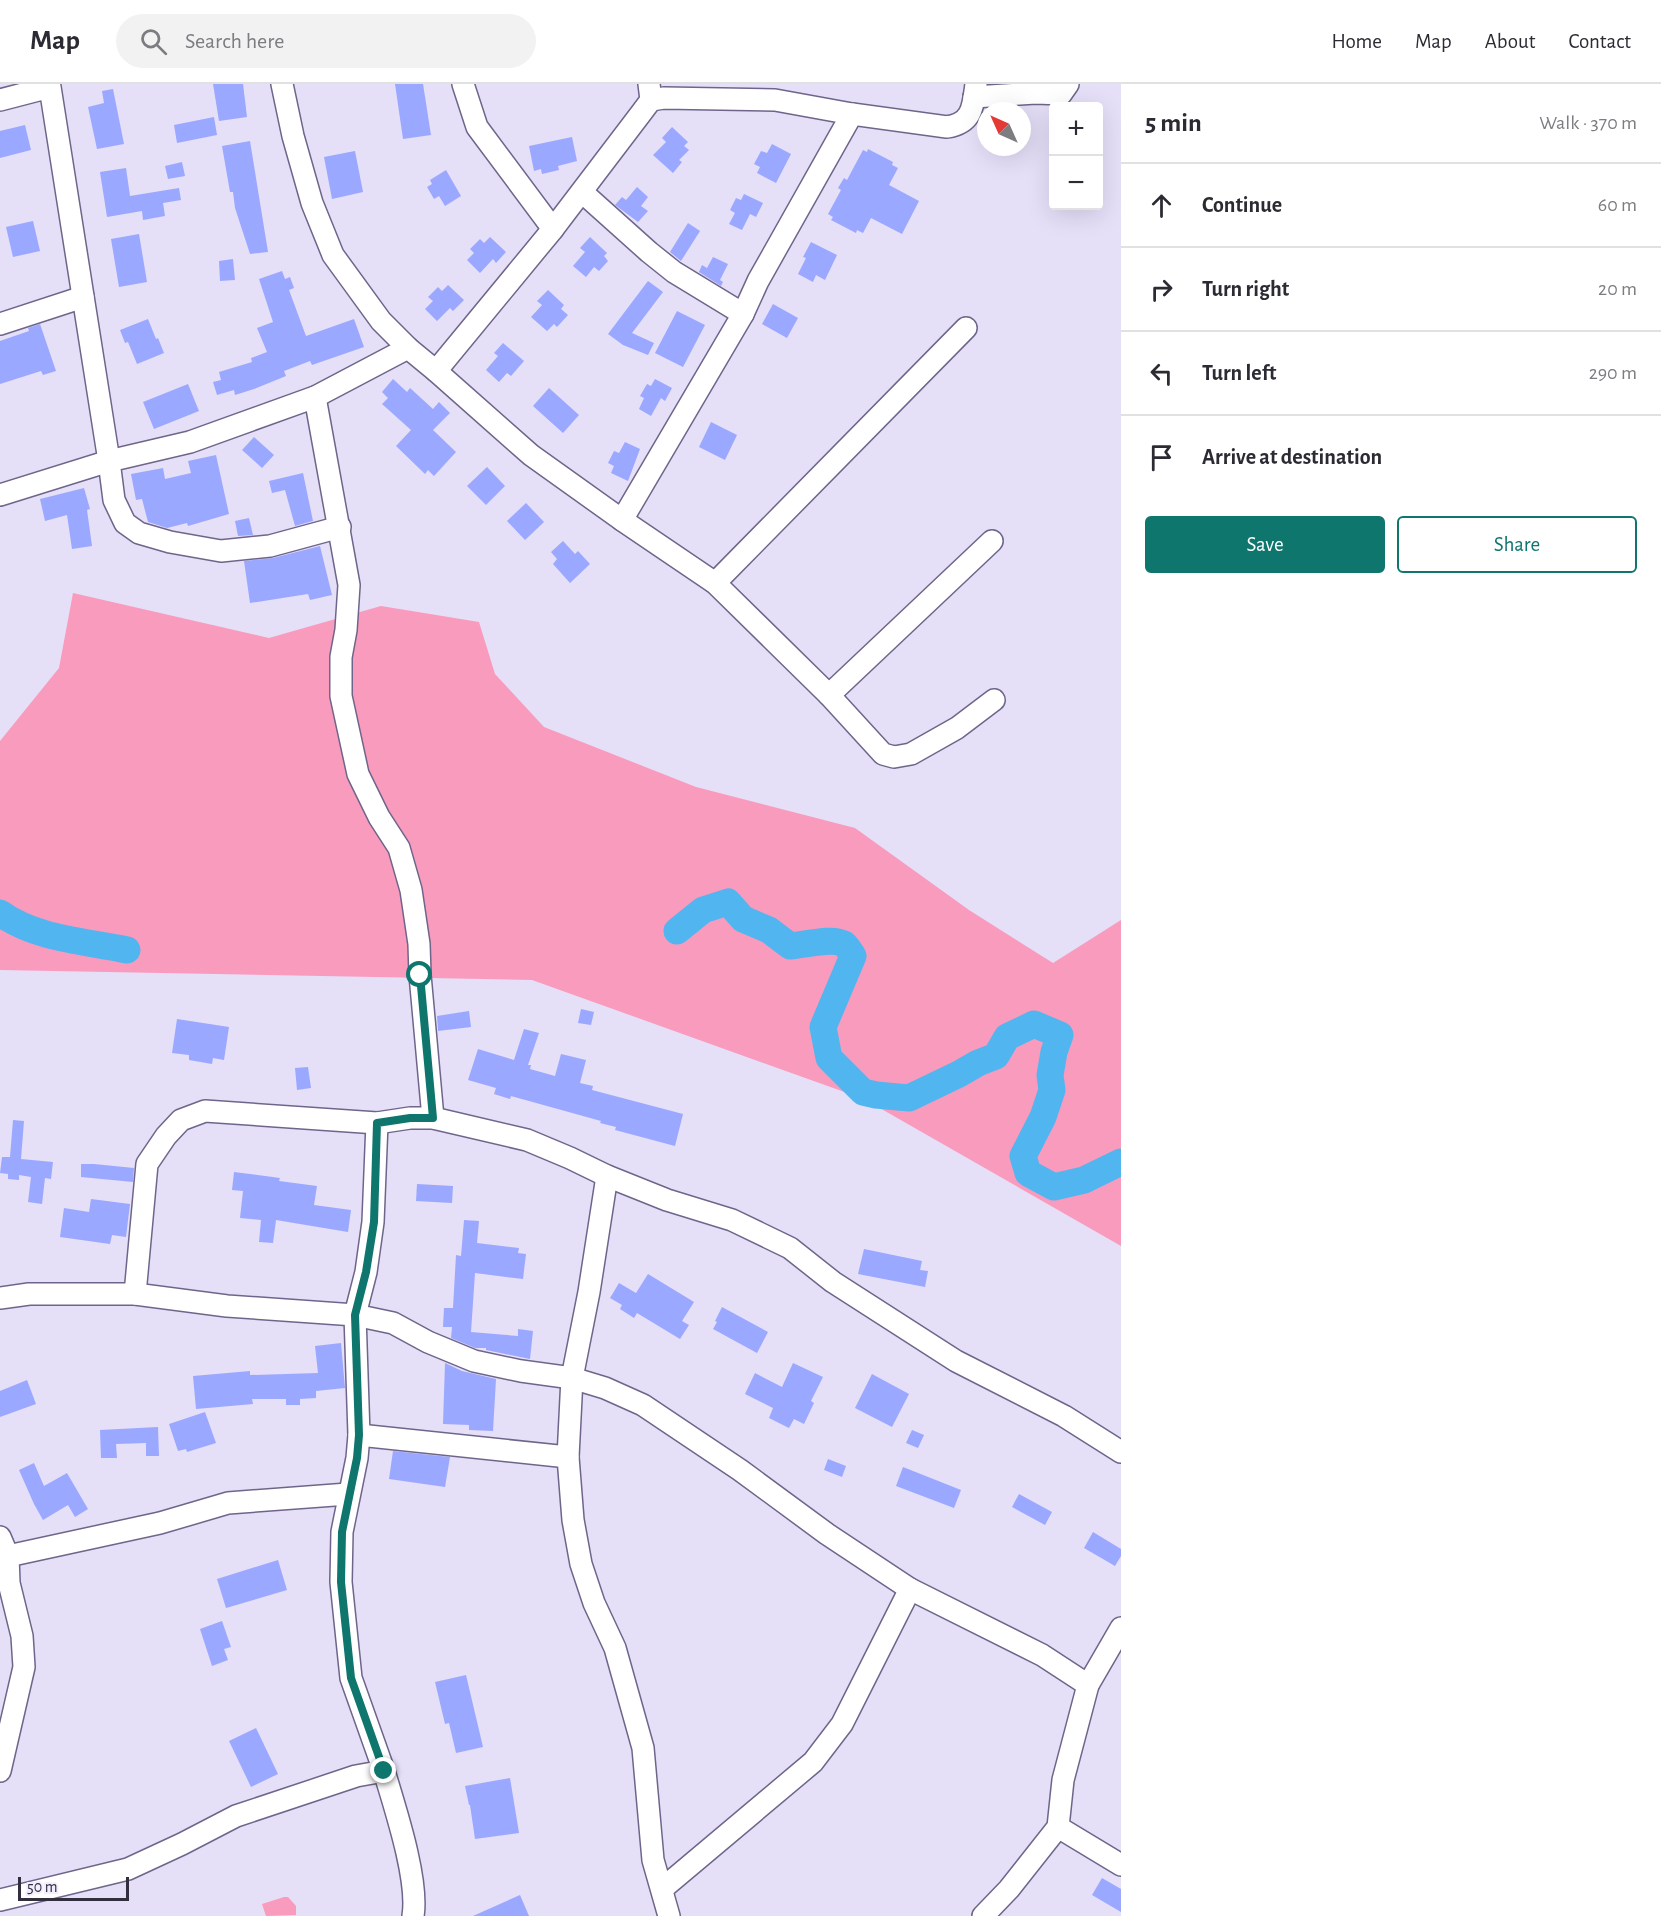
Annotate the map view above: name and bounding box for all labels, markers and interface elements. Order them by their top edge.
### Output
search box [116,14,536,68]
icon: search [137,25,170,58]
text: Map [30,27,80,55]
text: Search here [185,30,284,52]
text: Home [1331,31,1382,52]
text: Map [1415,31,1452,52]
text: About [1485,31,1535,52]
text: Contact [1568,31,1631,52]
north arrow [977,102,1031,156]
map controls [1049,102,1103,210]
button: + [1049,102,1103,156]
text: 5 min [1145,110,1202,136]
text: Walk · 370 m [1539,113,1637,133]
button: − [1049,156,1103,210]
icon: ahead [1145,189,1178,222]
text: Continue [1202,194,1282,216]
text: 60 m [1598,195,1637,215]
icon: right [1145,273,1178,306]
text: Turn right [1202,278,1289,300]
text: 20 m [1598,279,1637,299]
icon: left [1145,357,1178,390]
text: Turn left [1202,362,1276,384]
text: 290 m [1589,363,1637,383]
icon: arrive [1145,441,1178,474]
text: Arrive at destination [1202,446,1382,468]
button: Save [1145,516,1385,573]
button: Share [1397,516,1637,573]
route start [406,961,432,987]
route end [370,1757,396,1783]
scale bar [18,1874,129,1902]
text: 50 m [27,1879,58,1895]

